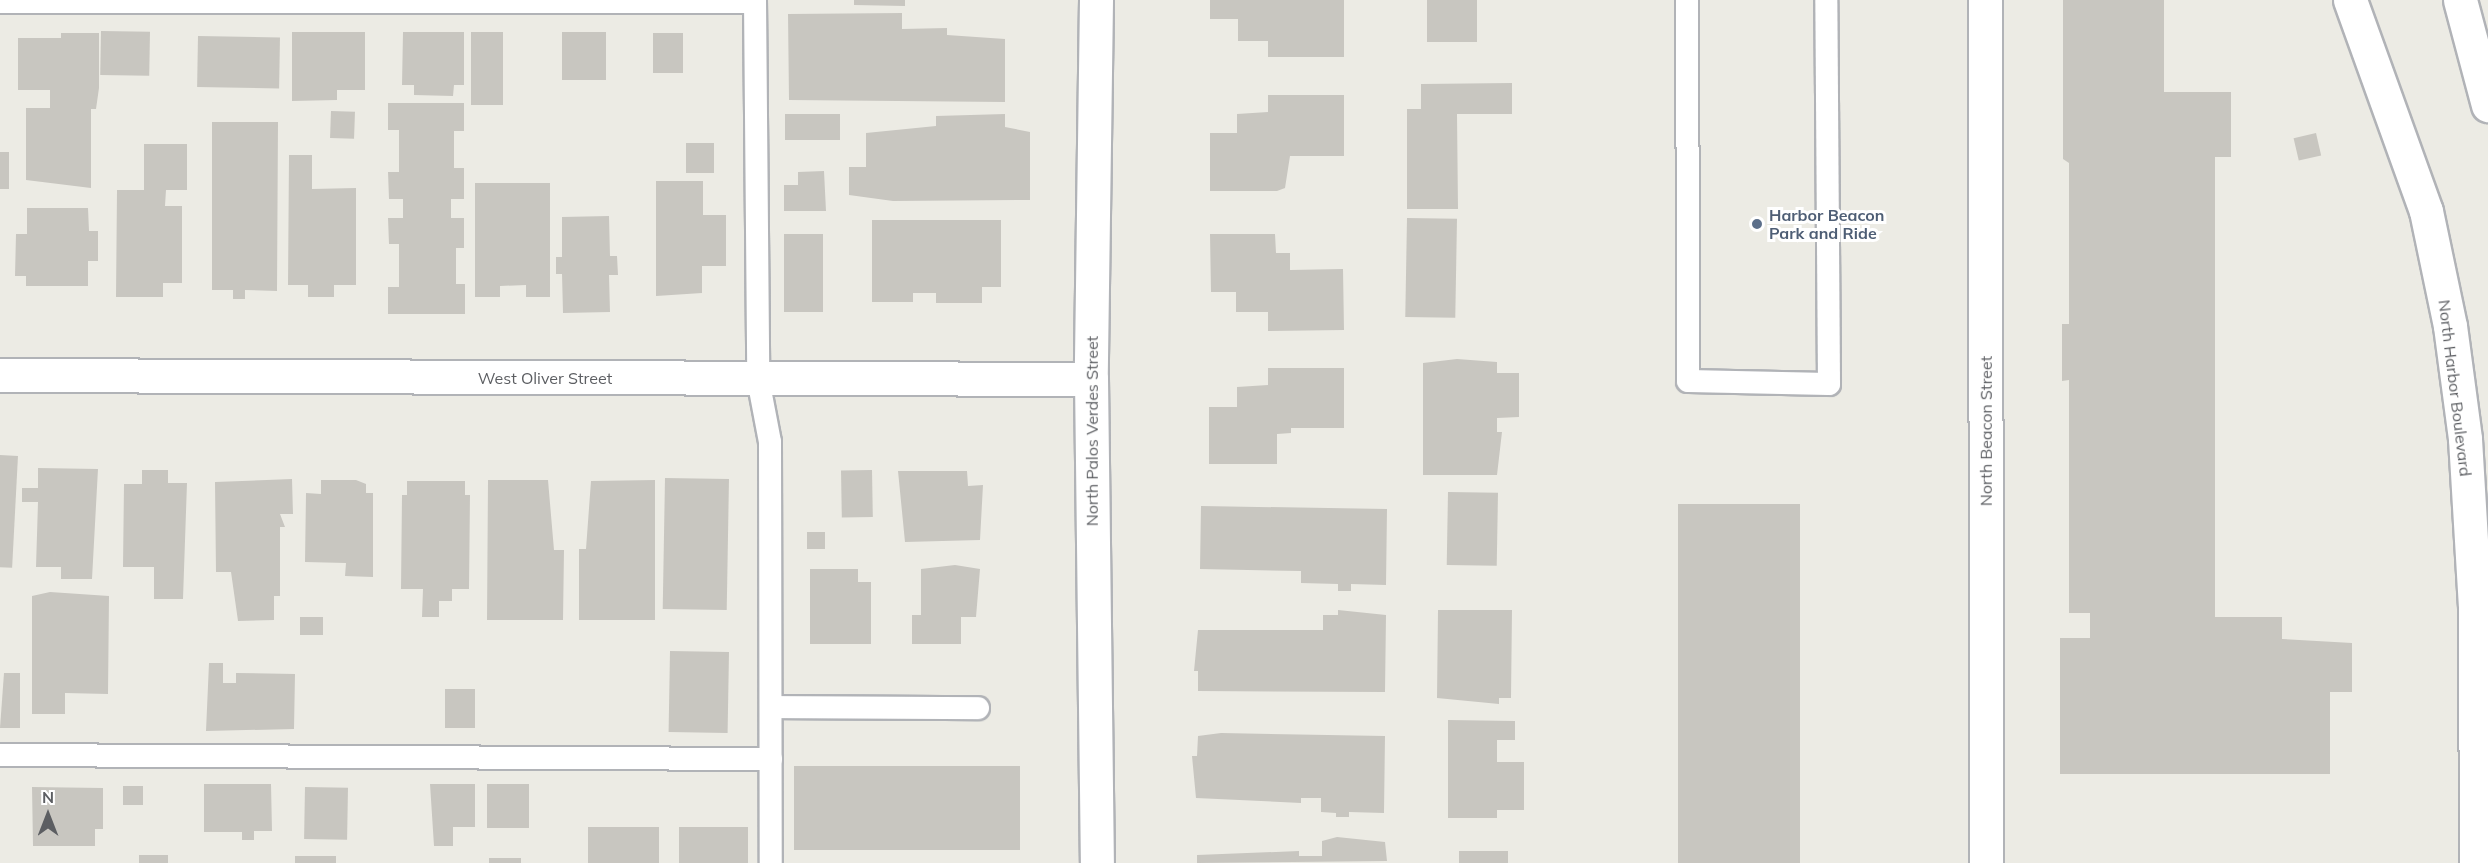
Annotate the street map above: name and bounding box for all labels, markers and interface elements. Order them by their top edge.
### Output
place label: Harbor Beacon Park and Ride [1769,205,1884,243]
marker: Harbor Beacon Park and Ride [1750,217,1764,231]
street label: North Harbor Boulevard [2435,299,2475,477]
street label: North Palos Verdes Street [1082,336,1102,526]
street label: North Beacon Street [1976,356,1996,506]
street label: West Oliver Street [478,368,612,388]
north arrow [18,785,78,845]
text: N [42,787,54,807]

